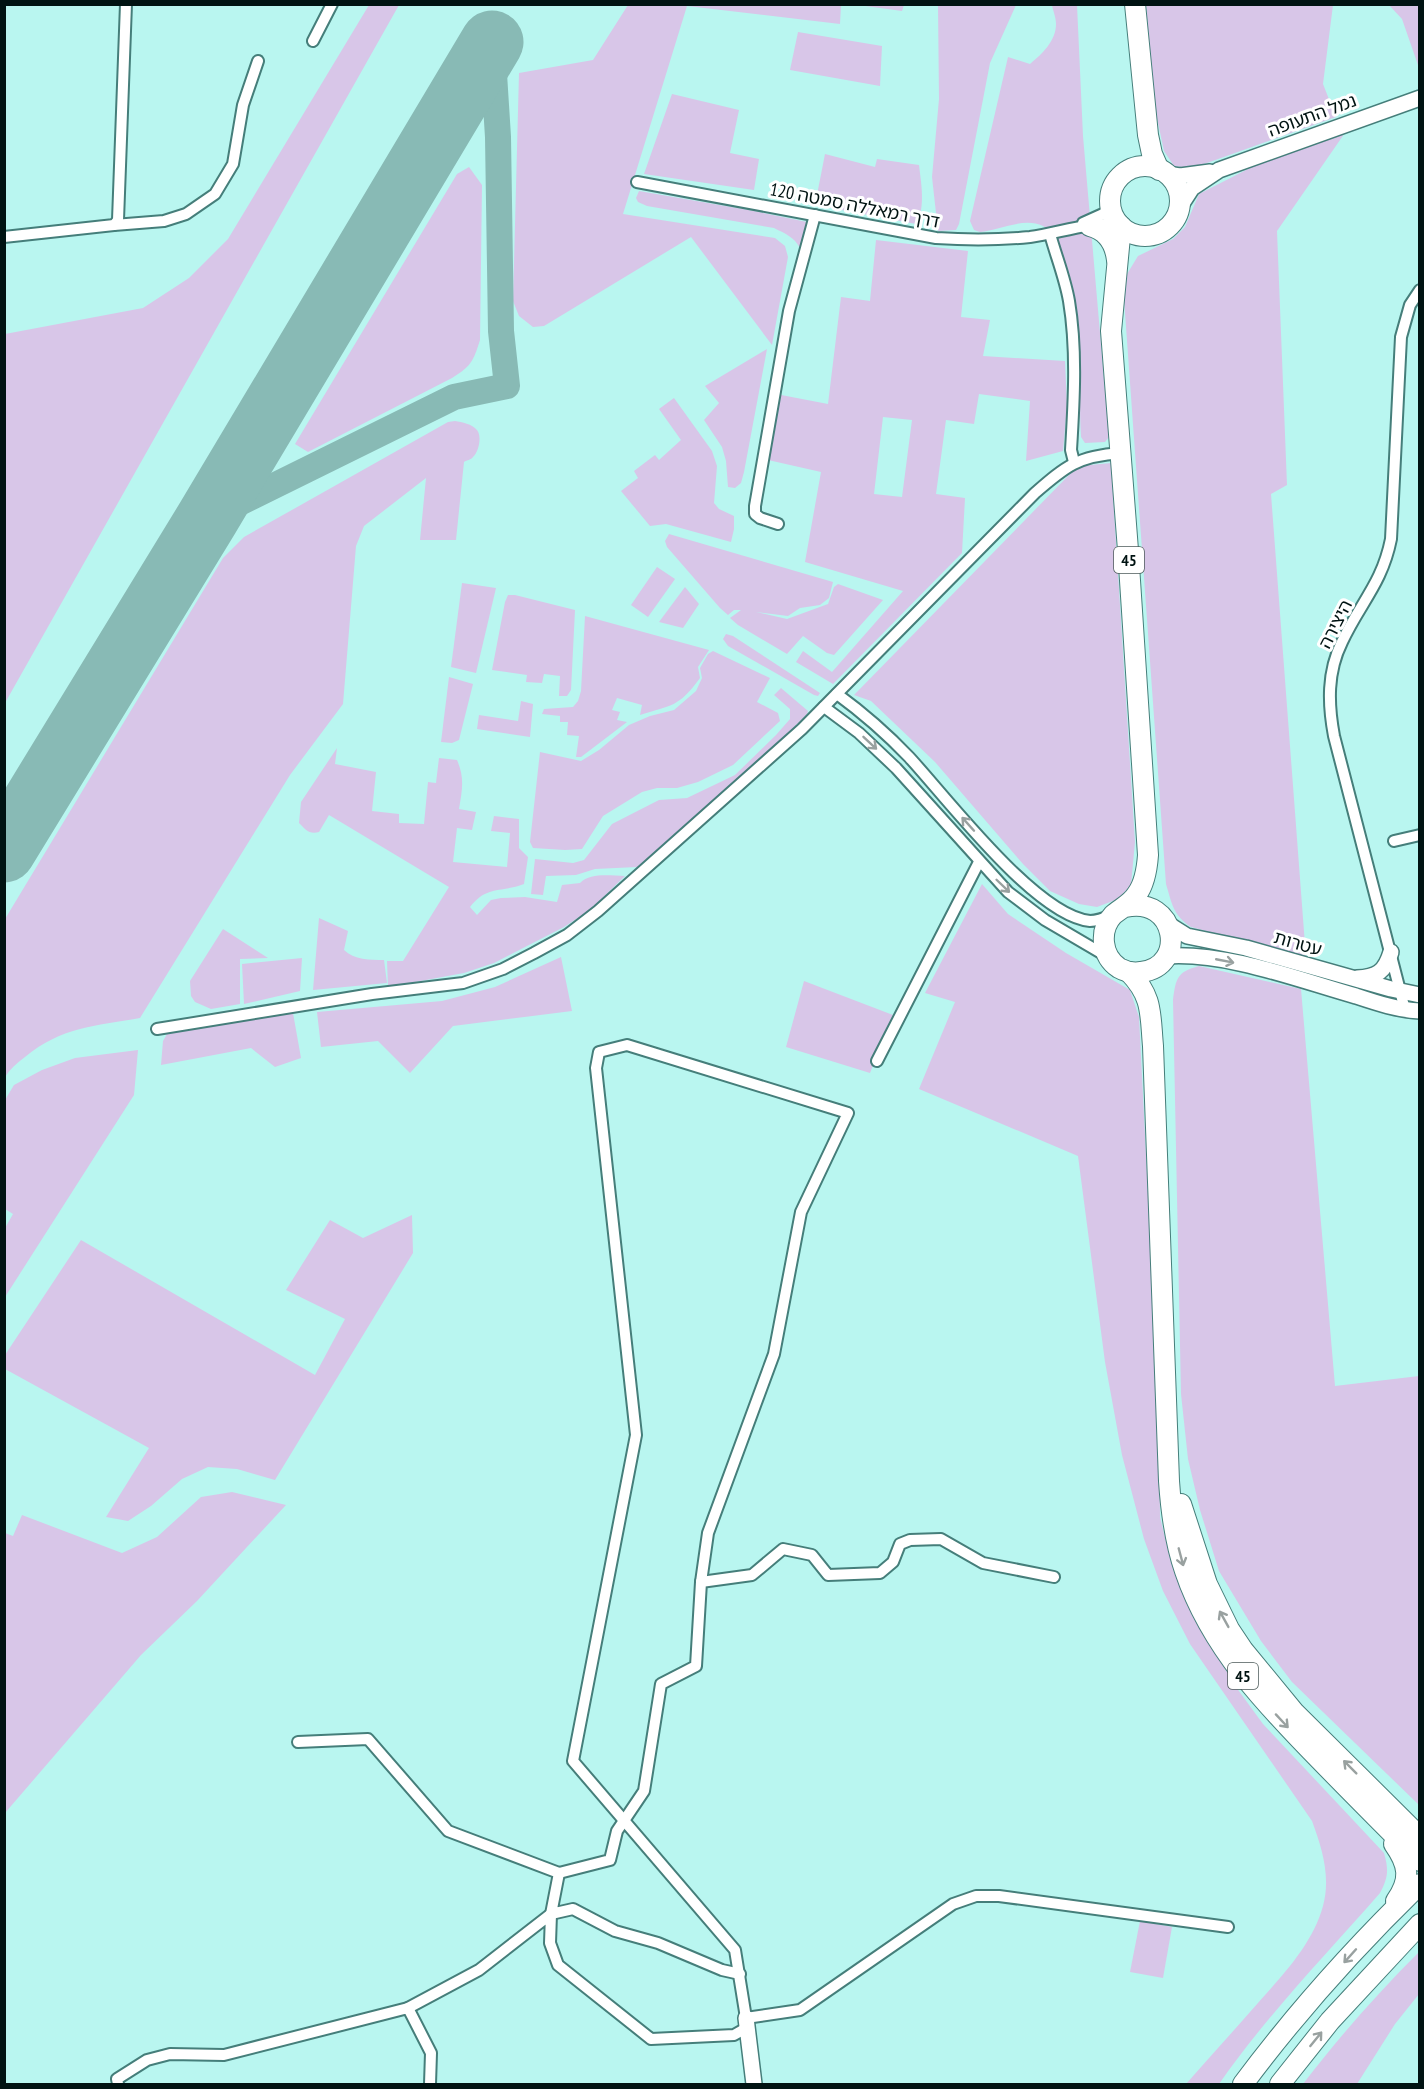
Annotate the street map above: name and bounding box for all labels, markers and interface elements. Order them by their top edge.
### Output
street label: נמל התעופה [1265,88,1359,142]
street label: דרך רמאללה סמטה 120 [768,177,942,233]
road number: 45 [1114,547,1144,573]
street label: היצירה [1313,596,1357,652]
one-way arrow [862,736,877,750]
one-way arrow [961,816,975,831]
one-way arrow [995,879,1010,893]
street label: עטרות [1271,925,1325,961]
one-way arrow [1215,956,1234,967]
one-way arrow [1175,1547,1187,1566]
one-way arrow [1218,1611,1229,1629]
road number: 45 [1228,1663,1258,1689]
one-way arrow [1275,1713,1289,1728]
one-way arrow [1342,1760,1357,1775]
one-way arrow [1343,1948,1357,1963]
one-way arrow [1309,2031,1322,2047]

